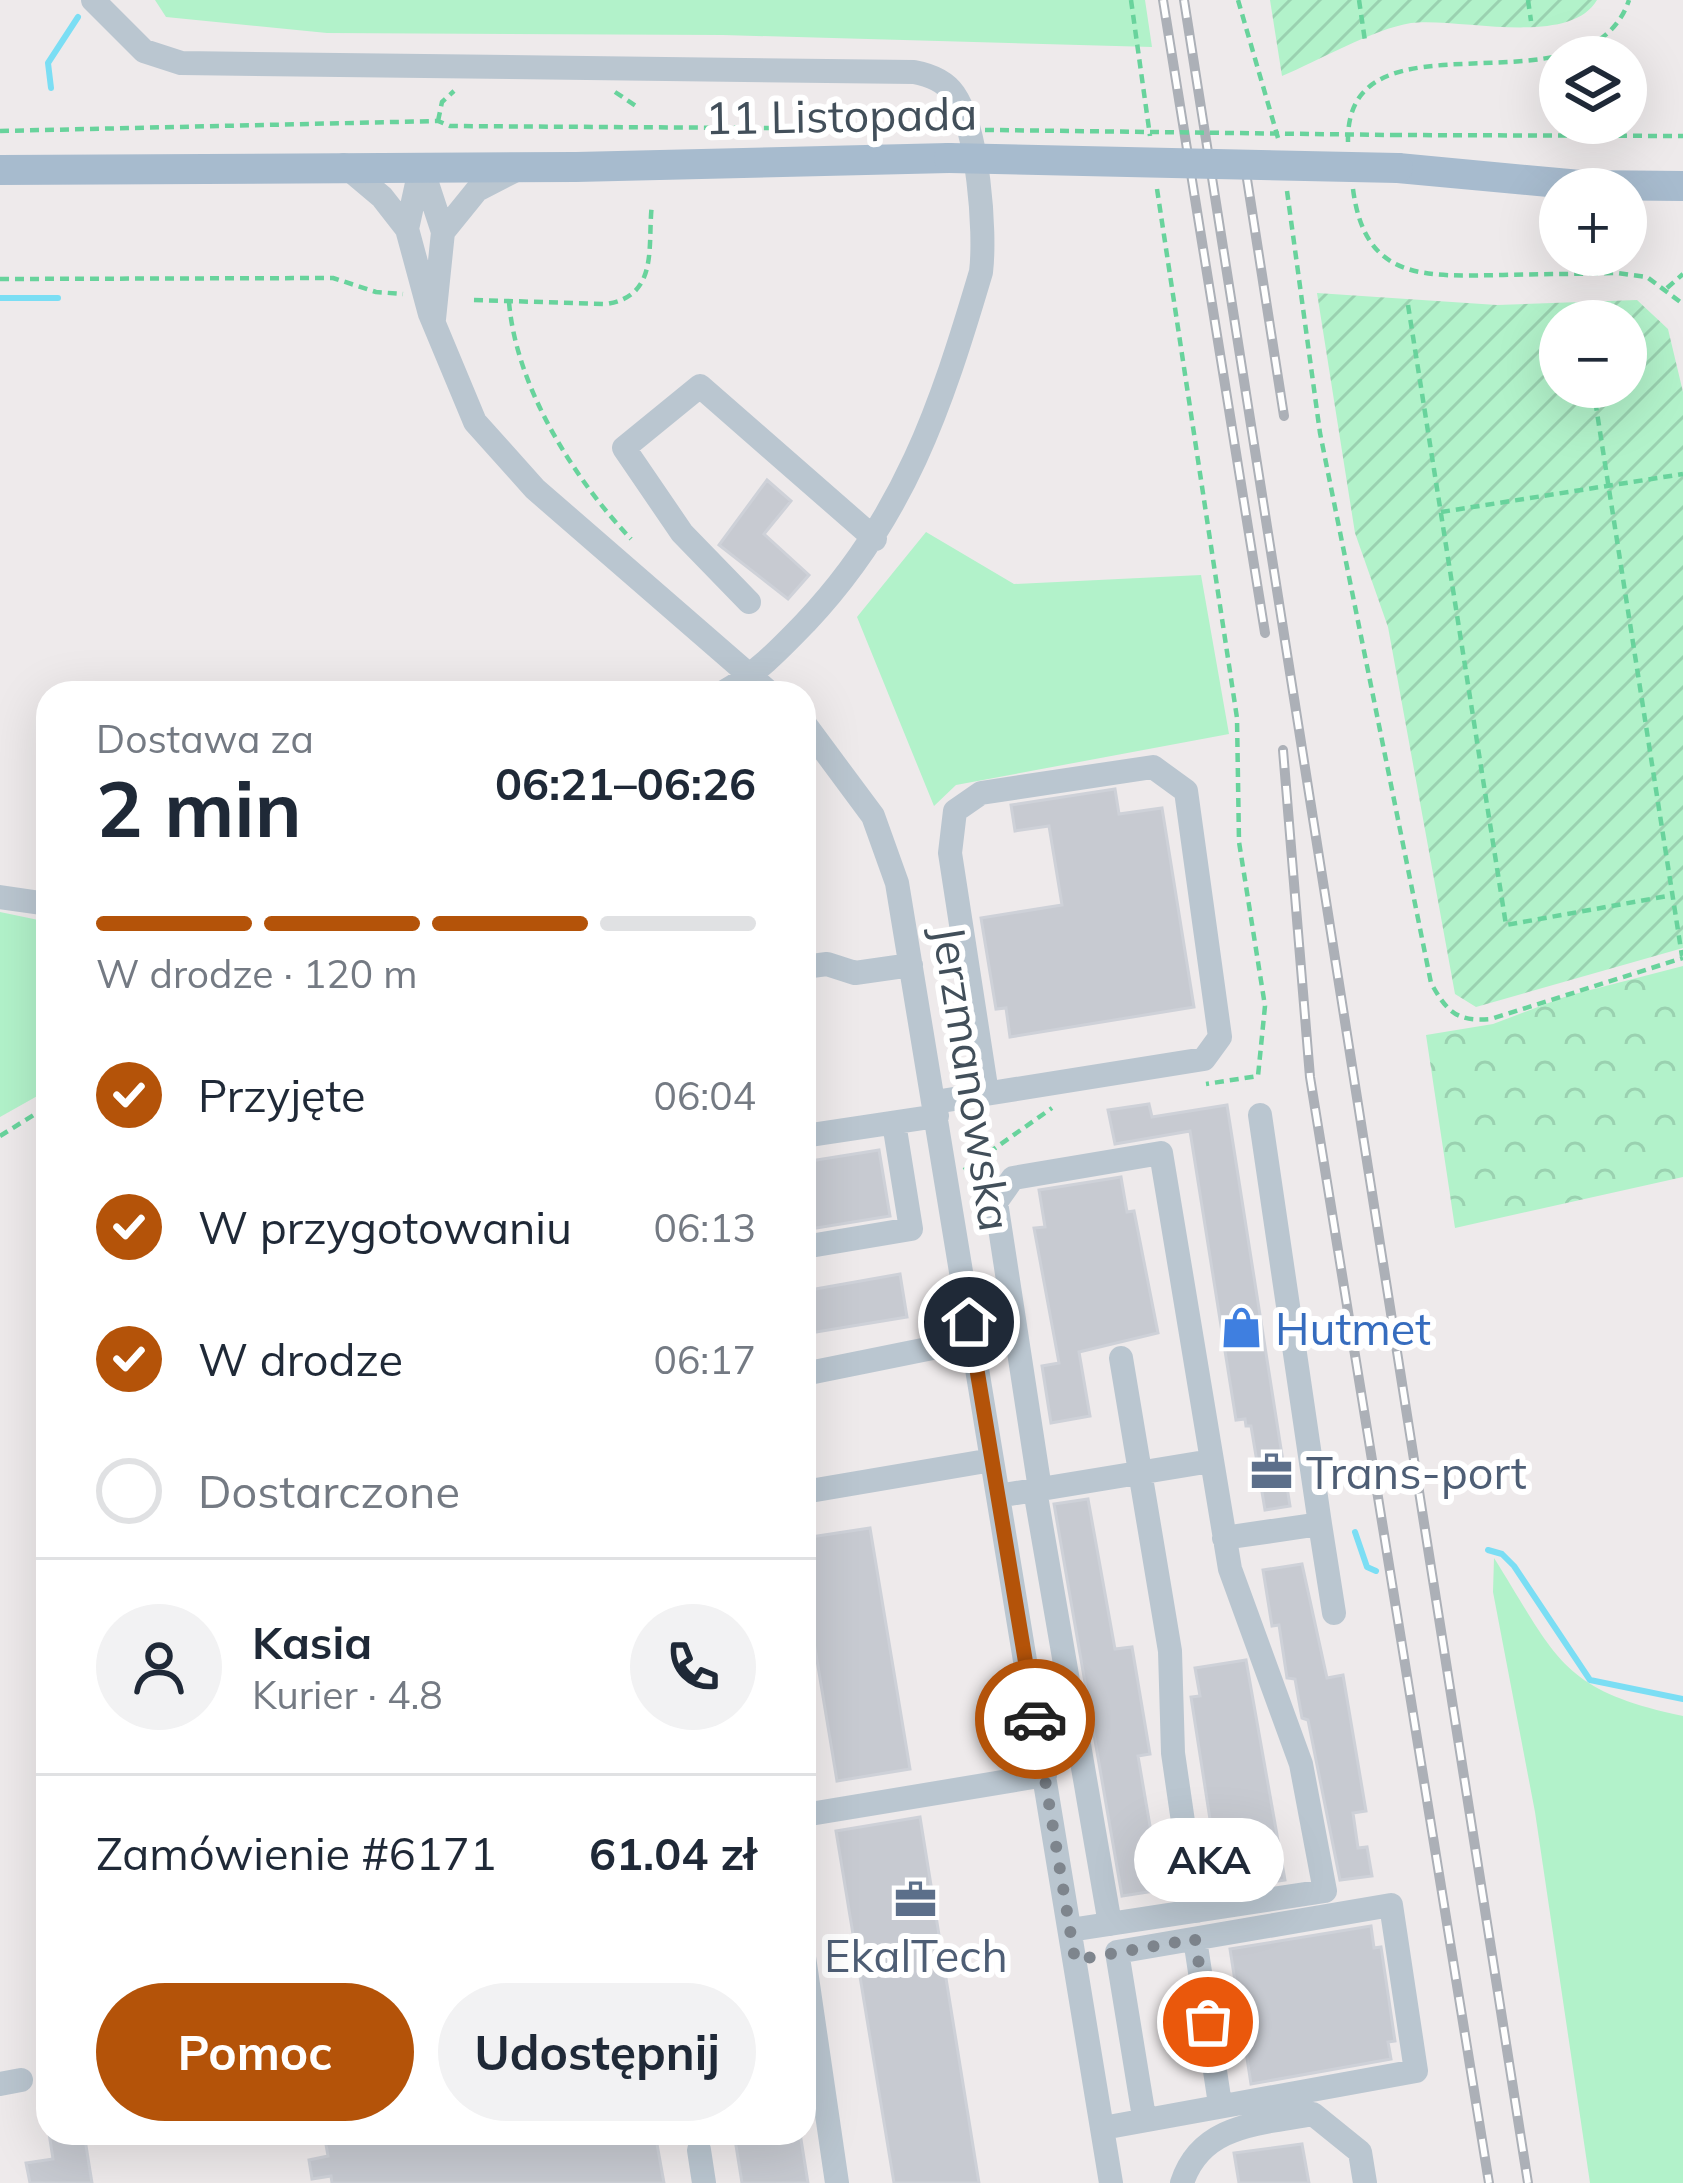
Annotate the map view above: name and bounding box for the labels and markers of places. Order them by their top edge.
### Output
pin [918,1271,1020,1373]
place label: Hutmet [1275,1300,1431,1356]
shop icon: Hutmet [1218,1305,1264,1351]
place label: Trans-port [1306,1444,1527,1500]
office icon: Trans-port [1249,1449,1295,1495]
callout: AKA [1133,1818,1283,1902]
office icon: EkalTech [893,1876,939,1922]
place label: EkalTech [824,1927,1008,1983]
pin [1157,1971,1259,2073]

